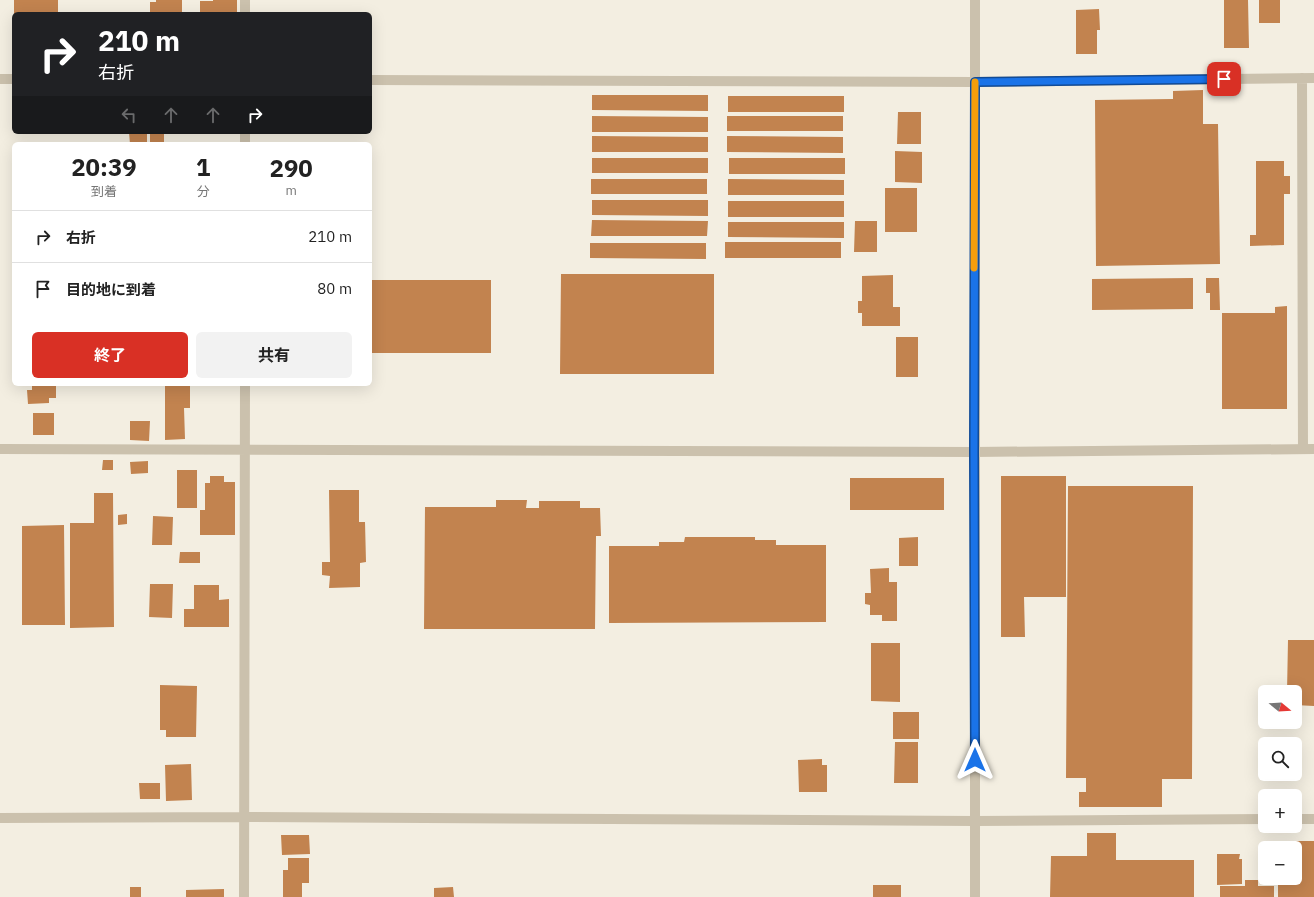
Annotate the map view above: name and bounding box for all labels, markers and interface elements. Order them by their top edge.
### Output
text: 210 m [98,22,180,59]
icon: right [32,28,84,80]
text: 右折 [98,61,134,84]
pin [1207,62,1241,96]
icon: arrive [1213,68,1235,90]
icon: left [118,104,140,126]
icon: ahead [160,104,182,126]
icon: ahead [202,104,224,126]
icon: right [244,104,266,126]
text: 20:39 [71,151,137,183]
text: 1 [196,151,210,183]
text: 290 [270,152,313,184]
text: m [285,182,297,199]
text: 到着 [91,183,117,200]
text: 分 [197,183,210,200]
icon: right [32,226,54,248]
text: 210 m [308,227,352,246]
text: 右折 [66,228,96,247]
icon: arrive [32,278,54,300]
text: 80 m [317,279,352,298]
text: 目的地に到着 [66,280,156,299]
button: 終了 [32,332,188,378]
button: 共有 [196,332,352,378]
north arrow [1258,685,1302,729]
map controls [1258,685,1302,885]
button: search [1258,737,1302,781]
position arrow [954,739,996,781]
button: + [1258,789,1302,833]
button: − [1258,841,1302,885]

